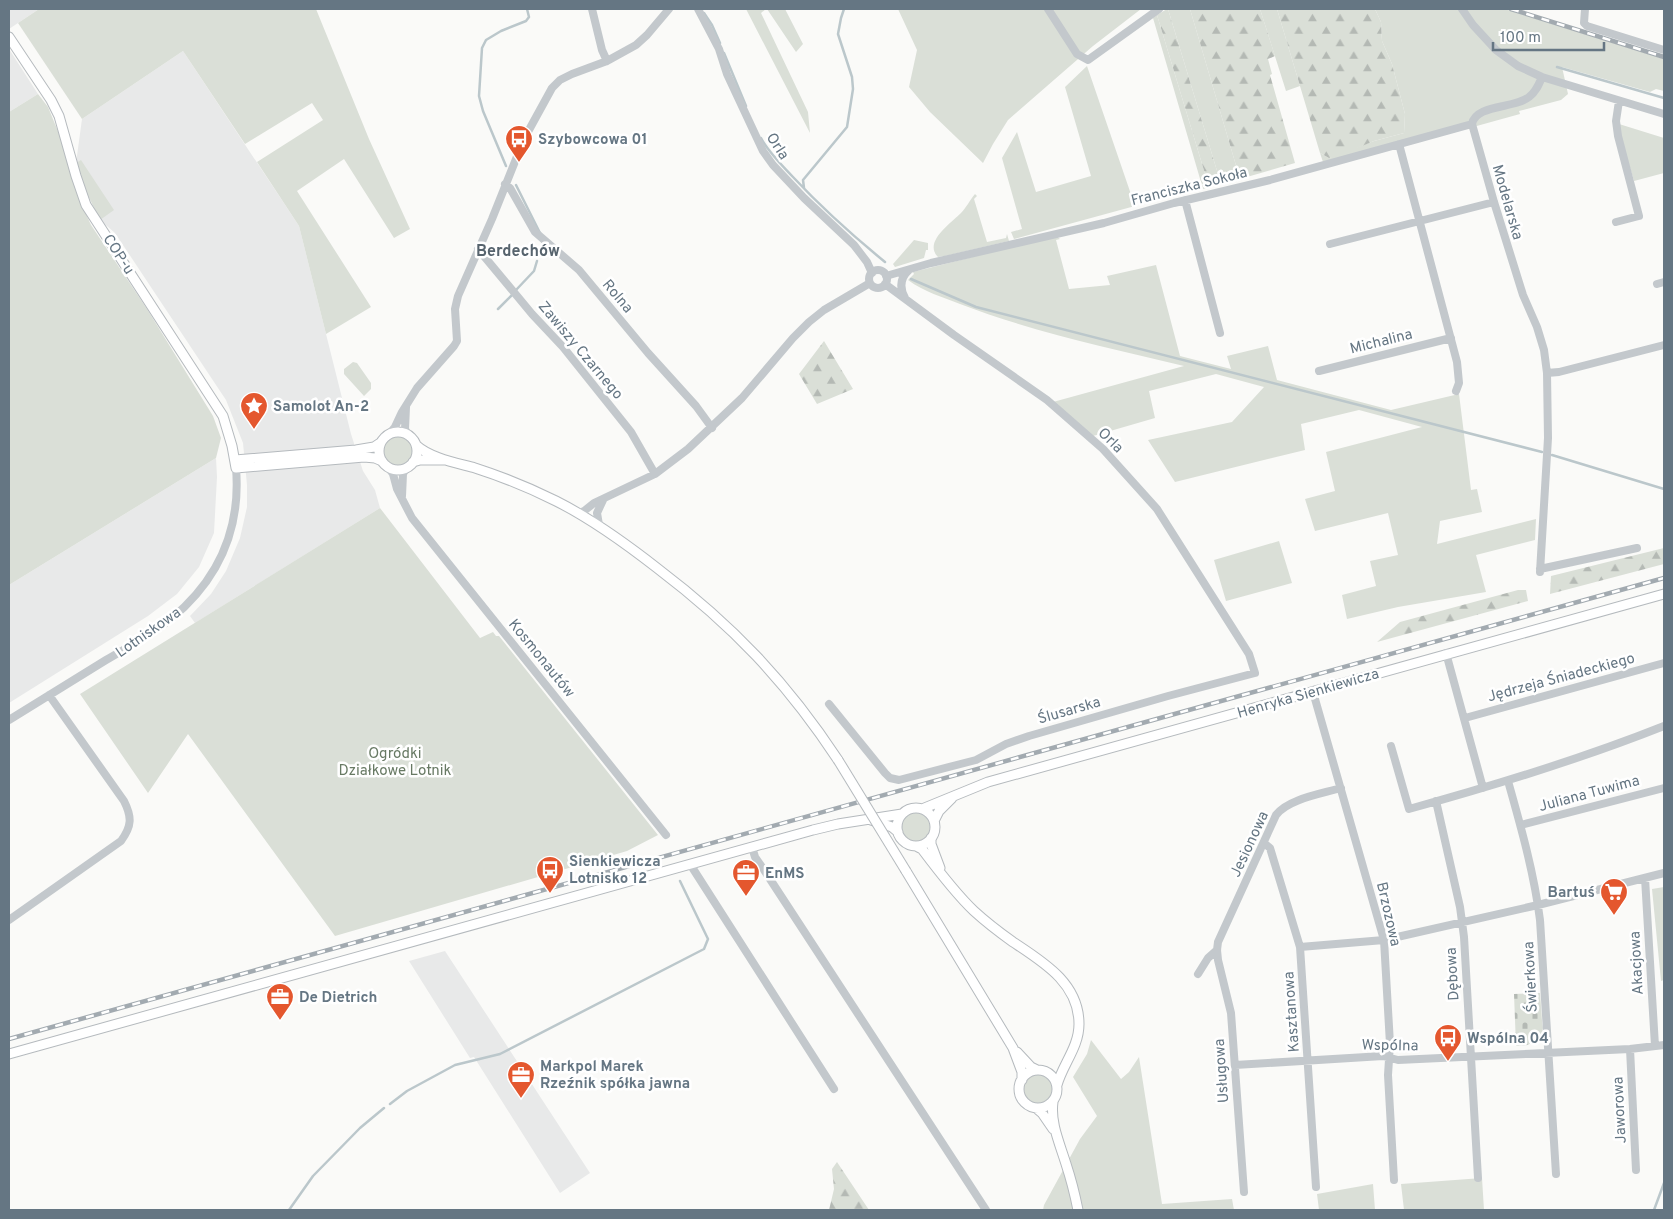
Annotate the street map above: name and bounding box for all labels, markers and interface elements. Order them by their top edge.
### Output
scale bar [1493,20,1604,52]
text: 100 m [1500,29,1541,48]
bus stop icon: Szybowcowa 01 [504,124,534,163]
street label: Orla [761,130,792,164]
place label: Szybowcowa 01 [538,131,647,150]
street label: Modelarska [1487,163,1526,242]
street label: Franciszka Sokoła [1129,164,1249,211]
street label: COP-u [98,231,138,279]
district label: Berdechów [476,242,560,262]
street label: Rolna [597,276,636,318]
street label: Zawiszy Czarnego [533,298,627,404]
street label: Michalina [1348,326,1415,359]
place icon: Samolot An-2 [239,391,269,430]
place label: Samolot An-2 [273,398,369,417]
street label: Orla [1093,424,1127,458]
street label: Lotniskowa [113,604,185,663]
street label: Kosmonautów [503,616,578,702]
street label: Jędrzeja Śniadeckiego [1485,648,1637,707]
street label: Henryka Sienkiewicza [1235,665,1382,724]
street label: Ślusarska [1035,691,1103,729]
park label: Ogródki Działkowe Lotnik [339,745,452,781]
street label: Juliana Tuwima [1537,772,1642,817]
street label: Jesionowa [1227,809,1274,881]
place label: Sienkiewicza Lotnisko 12 [569,853,661,889]
bus stop icon: Sienkiewicza Lotnisko 12 [535,855,565,894]
office icon: EnMS [731,858,761,897]
place label: EnMS [765,865,805,884]
supermarket icon: Bartuś [1599,877,1629,916]
street label: Brzozowa [1371,880,1404,948]
place label: Bartuś [1547,884,1595,903]
street label: Akacjowa [1626,931,1649,995]
street label: Świerkowa [1518,941,1543,1013]
street label: Dębowa [1443,947,1464,1001]
street label: Kasztanowa [1280,971,1305,1053]
office icon: De Dietrich [265,982,295,1021]
place label: De Dietrich [299,989,377,1008]
bus stop icon: Wspólna 04 [1433,1023,1463,1062]
place label: Wspólna 04 [1467,1030,1549,1049]
street label: Wspólna [1361,1037,1419,1056]
street label: Usługowa [1211,1038,1234,1104]
place label: Markpol Marek Rzeźnik spółka jawna [540,1058,690,1094]
office icon: Markpol Marek Rzeźnik spółka jawna [506,1060,536,1099]
street label: Jaworowa [1609,1076,1632,1144]

